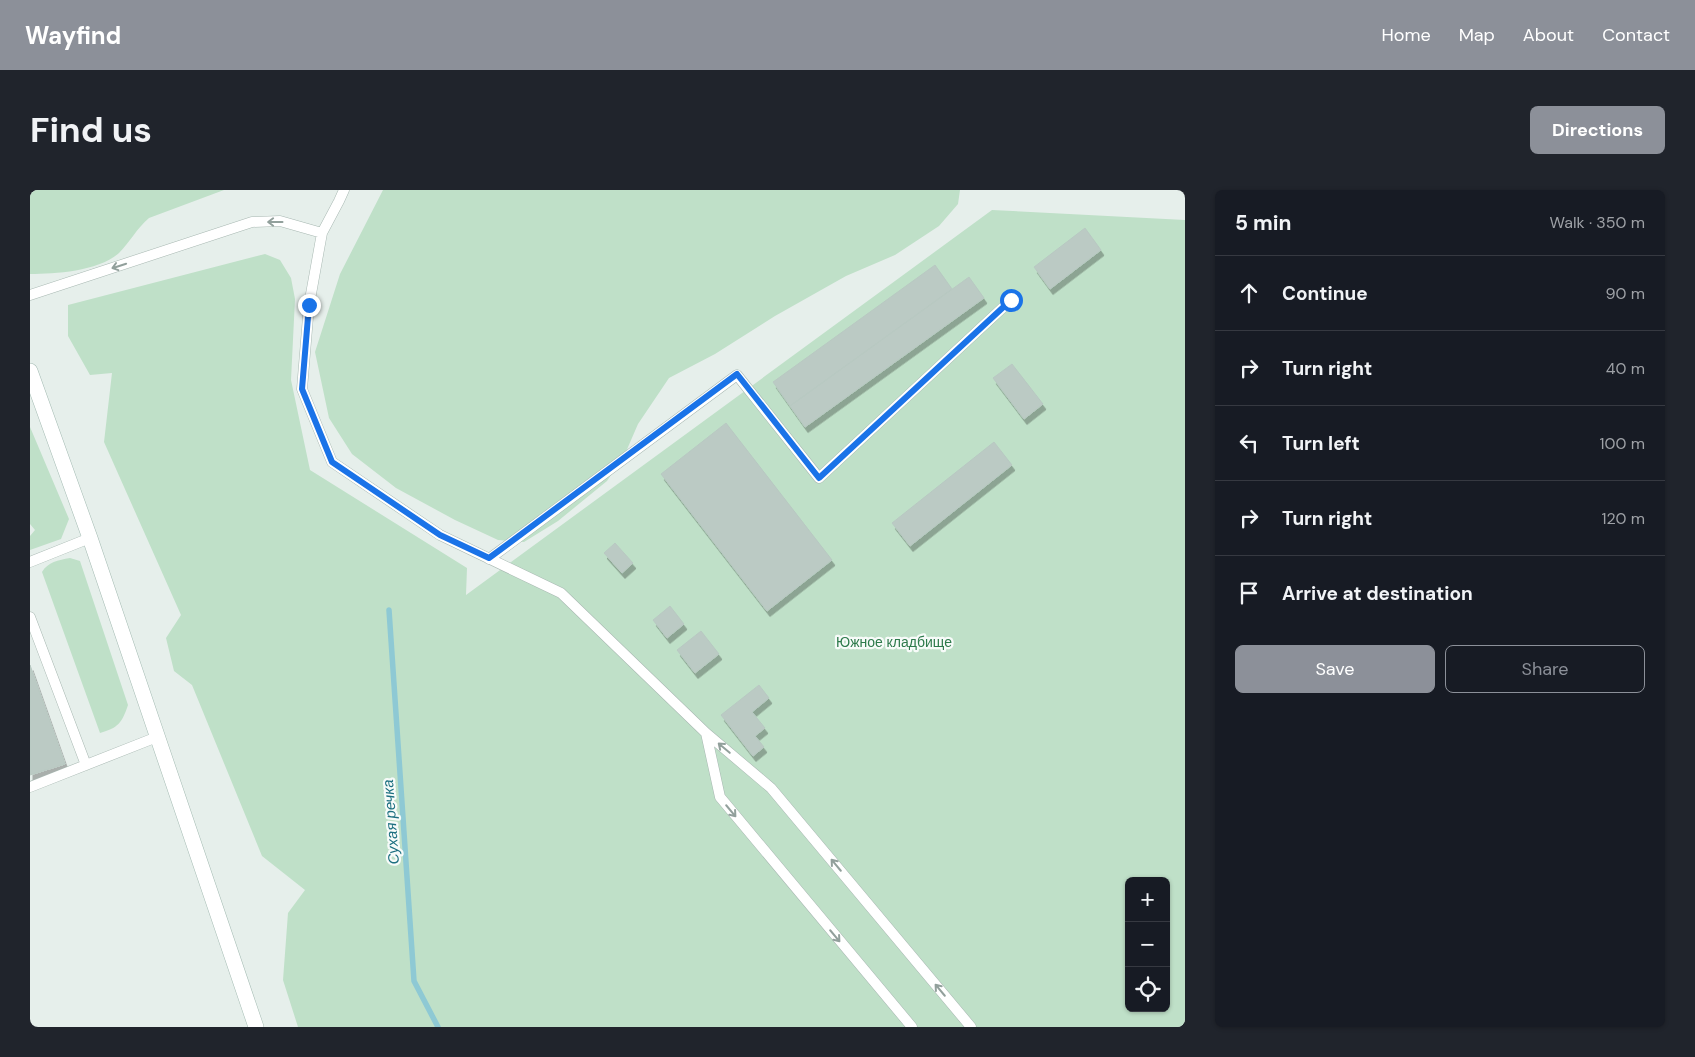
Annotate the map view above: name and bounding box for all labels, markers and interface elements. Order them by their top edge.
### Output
text: Wayfind [25,20,121,51]
text: Home [1381,23,1431,47]
text: Map [1459,23,1495,47]
text: About [1523,23,1574,47]
text: Contact [1602,23,1670,47]
button: Directions [1530,106,1665,154]
text: Find us [30,107,152,153]
text: 5 min [1235,209,1291,237]
text: Walk · 350 m [1550,212,1645,233]
one-way arrow [267,217,283,227]
one-way arrow [111,261,127,271]
icon: ahead [1235,279,1263,307]
text: Continue [1282,281,1368,306]
text: 90 m [1605,283,1645,304]
route start [1000,289,1023,312]
route end [298,294,321,317]
icon: right [1235,354,1263,382]
text: Turn right [1282,356,1372,381]
text: 40 m [1606,358,1645,379]
icon: left [1235,429,1263,457]
text: Turn left [1282,431,1360,456]
text: 100 m [1600,433,1645,454]
icon: right [1235,504,1263,532]
text: Turn right [1282,506,1372,531]
text: 120 m [1601,508,1645,529]
icon: arrive [1235,579,1263,607]
text: Arrive at destination [1282,581,1473,606]
park label: Южное кладбище [836,633,952,651]
button: Save [1235,645,1435,693]
button: Share [1445,645,1645,693]
one-way arrow [717,742,730,754]
water label: Сухая речка [378,779,404,865]
one-way arrow [726,804,737,817]
one-way arrow [830,859,841,872]
map controls [1125,877,1170,1012]
button: + [1125,877,1170,922]
button: − [1125,922,1170,967]
one-way arrow [830,929,841,942]
button: locate [1125,967,1170,1012]
one-way arrow [934,983,946,996]

